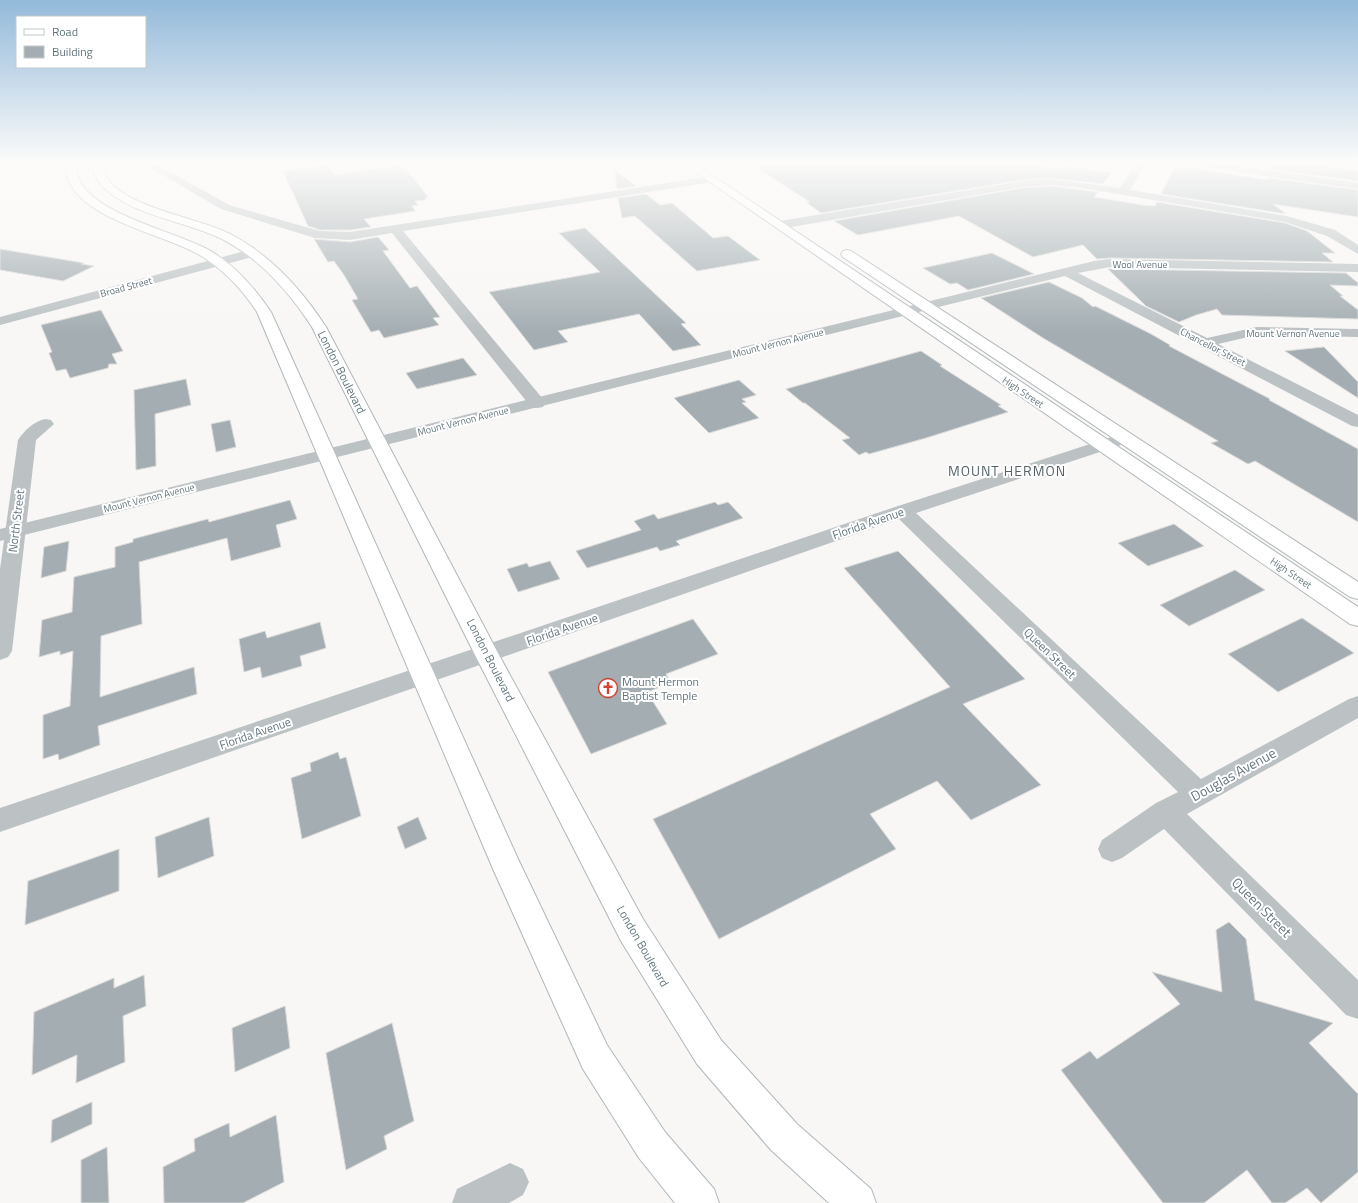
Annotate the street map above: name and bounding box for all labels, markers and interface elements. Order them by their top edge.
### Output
legend [16,16,146,68]
text: Road [52,22,78,41]
text: Building [52,42,93,61]
street label: Wool Avenue [1112,257,1168,272]
street label: Broad Street [98,273,154,301]
street label: Mount Vernon Avenue [731,324,825,362]
street label: Chancellor Street [1178,324,1249,370]
street label: Mount Vernon Avenue [1246,326,1340,341]
street label: London Boulevard [313,327,371,417]
street label: High Street [999,373,1047,412]
street label: Mount Vernon Avenue [416,402,510,440]
district label: MOUNT HERMON [948,460,1066,481]
street label: Mount Vernon Avenue [102,479,196,517]
street label: North Street [3,488,29,553]
street label: Florida Avenue [830,502,906,544]
street label: High Street [1267,554,1315,593]
street label: Florida Avenue [524,608,600,650]
street label: London Boulevard [462,615,520,705]
street label: Queen Street [1020,623,1081,683]
place label: Mount Hermon Baptist Temple [622,672,699,705]
church icon: Mount Hermon Baptist Temple [597,677,619,699]
street label: Florida Avenue [217,712,293,754]
street label: Douglas Avenue [1187,742,1279,806]
street label: Queen Street [1227,872,1297,942]
street label: London Boulevard [612,902,674,990]

